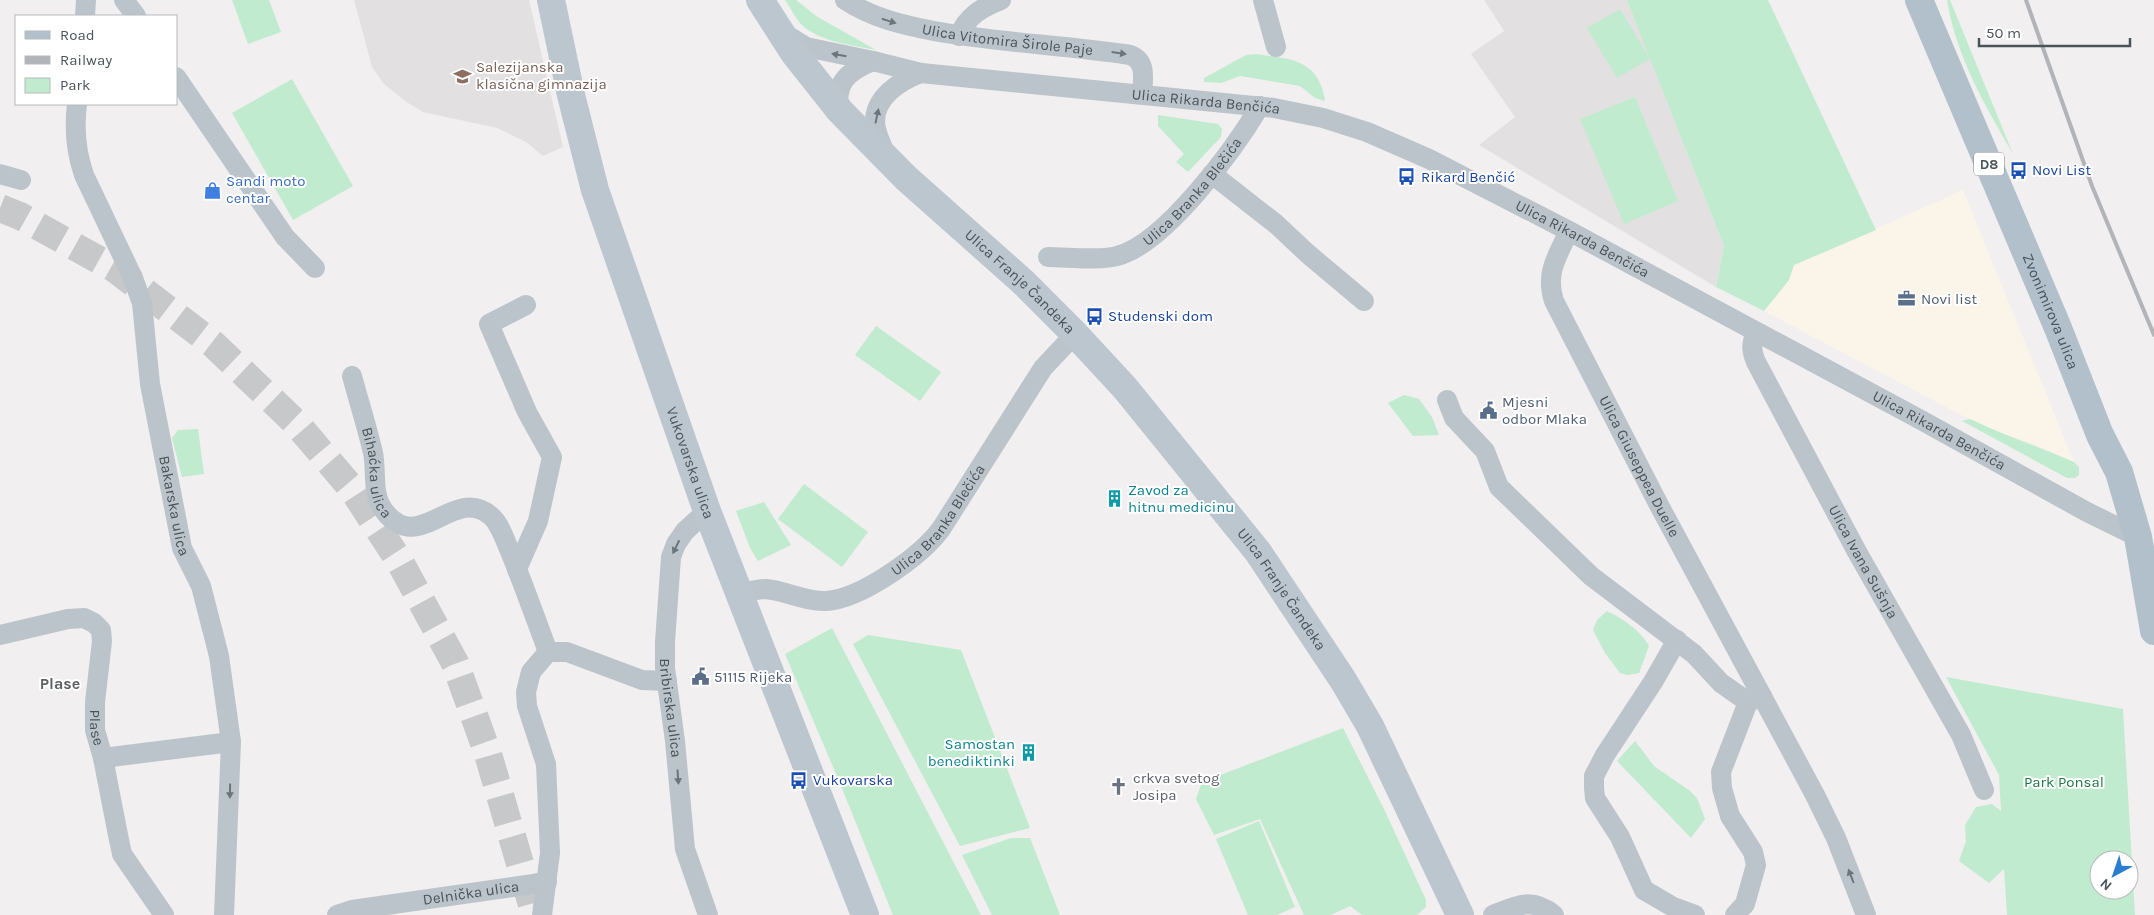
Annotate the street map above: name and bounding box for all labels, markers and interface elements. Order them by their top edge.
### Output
legend [15,15,178,105]
scale bar [1979,15,2130,47]
one-way arrow [882,17,897,25]
street label: Ulica Vitomira Širole Paje [920,20,1094,59]
text: 50 m [1986,24,2021,42]
text: Road [60,26,95,44]
one-way arrow [831,50,847,58]
one-way arrow [1111,50,1127,58]
text: Railway [60,51,112,69]
place label: Salezijanska klasična gimnazija [476,58,607,93]
school or university icon: Salezijanska klasična gimnazija [452,66,472,86]
text: Park [60,76,90,94]
street label: Ulica Rikarda Benčića [1131,85,1282,118]
one-way arrow [874,108,882,124]
street label: Ulica Branka Blečića [1139,134,1246,250]
road number: D8 [1974,152,2004,175]
bus stop icon: Novi List [2008,160,2028,180]
place label: Novi List [2032,161,2091,179]
bus stop icon: Rikard Benčić [1397,167,1417,187]
place label: Rikard Benčić [1421,168,1515,186]
place label: Sandi moto centar [226,172,305,207]
shop icon: Sandi moto centar [202,180,222,200]
street label: Ulica Rikarda Benčića [1512,196,1652,281]
street label: Ulica Franje Čandeka [961,226,1079,338]
street label: Zvonimirova ulica [2019,251,2082,372]
office icon: Novi list [1897,289,1917,309]
place label: Novi list [1921,290,1978,308]
bus stop icon: Studenski dom [1084,306,1104,326]
place label: Studenski dom [1108,307,1213,325]
street label: Ulica Rikarda Benčića [1870,387,2009,474]
place label: Mjesni odbor Mlaka [1502,393,1587,428]
street label: Ulica Giuseppea Duelle [1595,393,1683,540]
public building icon: Mjesni odbor Mlaka [1478,401,1498,421]
street label: Vukovarska ulica [662,404,718,521]
street label: Bihaćka ulica [358,425,395,522]
street label: Bakarska ulica [155,454,194,559]
street label: Ulica Branka Blečića [887,461,989,579]
place label: Zavod za hitnu medicinu [1128,481,1234,516]
building icon: Zavod za hitnu medicinu [1104,489,1124,509]
street label: Ulica Ivana Sušnja [1825,502,1902,622]
street label: Ulica Franje Čandeka [1233,524,1330,654]
one-way arrow [671,540,679,554]
street label: Bribirska ulica [656,658,685,758]
public building icon: 51115 Rijeka [690,667,710,687]
place label: 51115 Rijeka [714,668,792,686]
district label: Plase [40,674,80,693]
street label: Plase [86,709,108,748]
place label: Samostan benediktinki [928,735,1015,770]
building icon: Samostan benediktinki [1019,743,1039,763]
place label: crkva svetog Josipa [1133,769,1220,804]
one-way arrow [674,770,682,786]
bus stop icon: Vukovarska [789,770,809,790]
place label: Vukovarska [813,771,893,789]
park label: Park Ponsal [2024,773,2104,791]
church icon: crkva svetog Josipa [1109,777,1129,797]
one-way arrow [226,783,234,799]
north arrow [2089,850,2139,900]
one-way arrow [1847,868,1855,883]
text: N [2097,875,2115,894]
street label: Delnička ulica [422,877,520,909]

